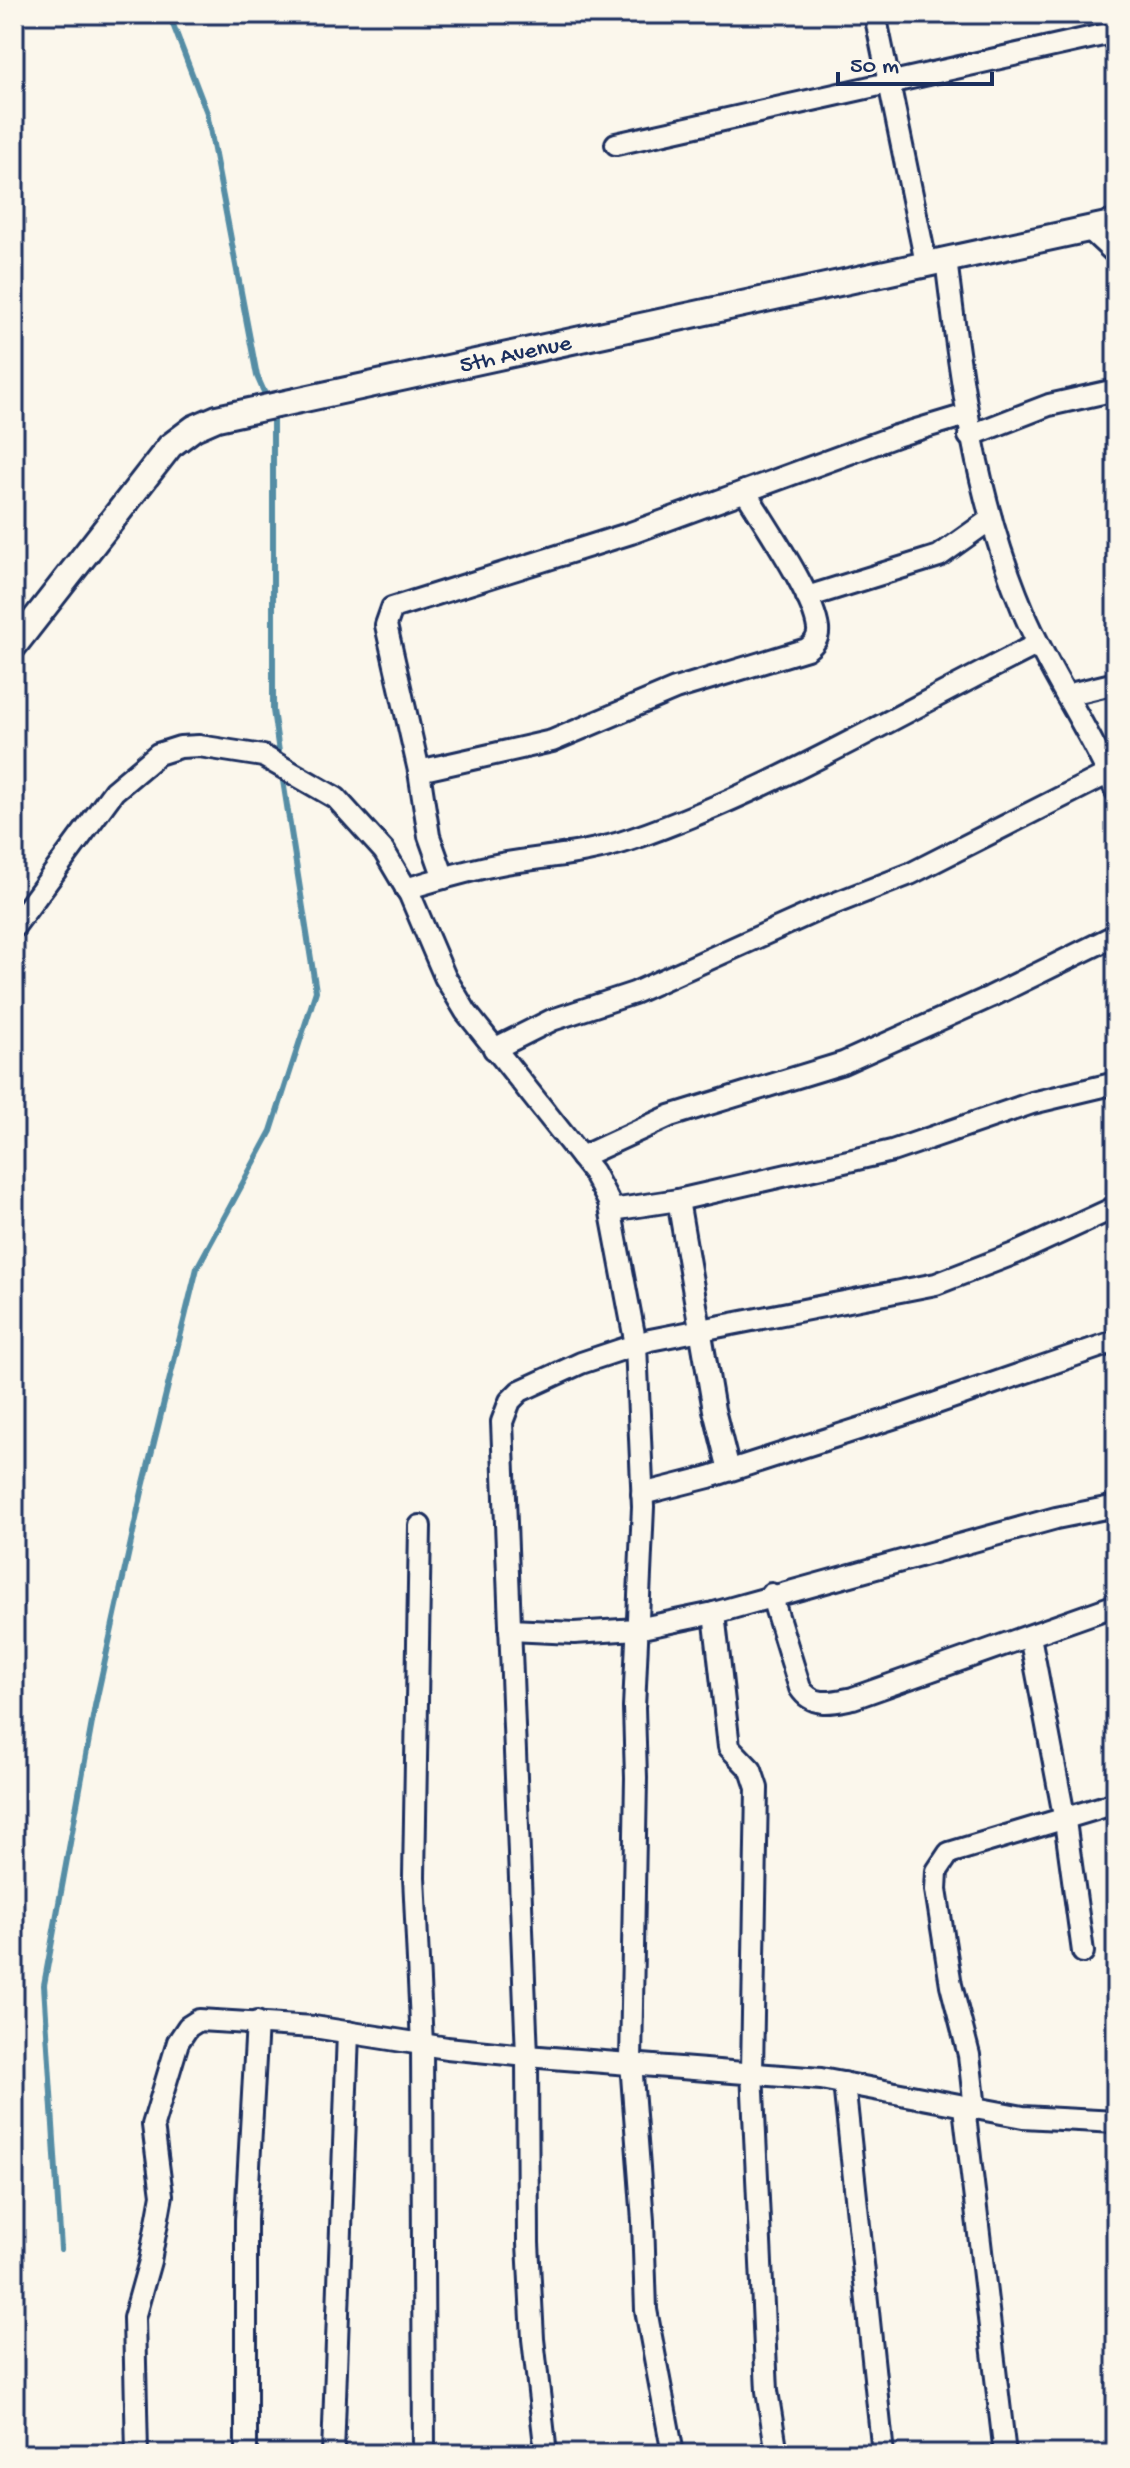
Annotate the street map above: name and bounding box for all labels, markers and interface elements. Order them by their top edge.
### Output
scale bar [838,36,992,86]
text: 50 m [850,53,899,82]
street label: 5th Avenue [457,329,575,381]

